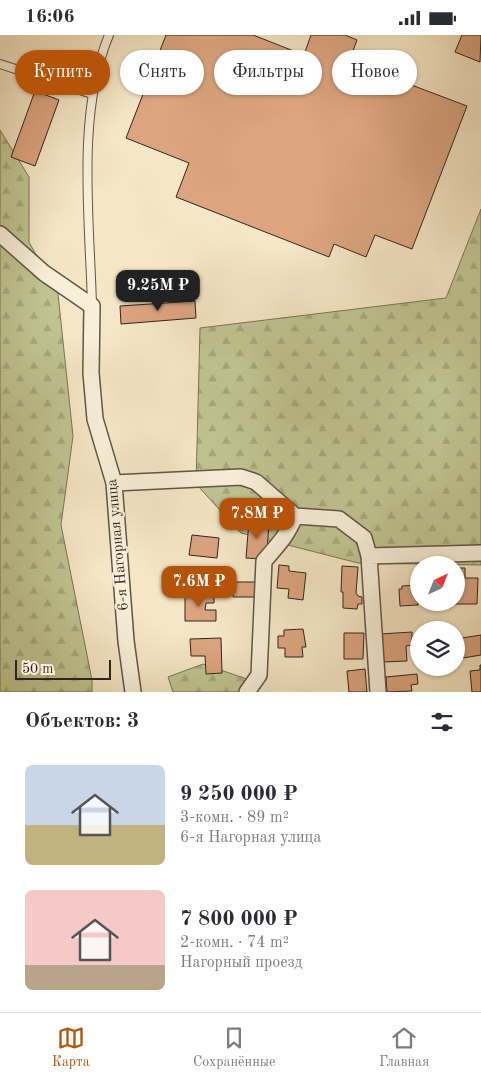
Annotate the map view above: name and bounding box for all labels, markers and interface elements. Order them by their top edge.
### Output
text: 16:06 [25,8,74,27]
chip: Купить [15,50,110,95]
chip: Снять [120,50,204,95]
chip: Фильтры [214,50,322,95]
chip: Новое [332,50,417,95]
pin: 9.25M ₽ [112,269,204,312]
text: 9.25M ₽ [127,278,189,294]
street label: 6-я Нагорная улица [105,478,132,611]
pin: 7.8M ₽ [216,497,298,540]
text: 7.8M ₽ [231,506,284,522]
north arrow [410,556,465,611]
map controls [410,556,465,676]
pin: 7.6M ₽ [158,565,240,608]
text: 7.6M ₽ [173,574,226,590]
button: layers [410,621,465,676]
scale bar [15,657,111,680]
text: 50 m [22,662,53,676]
icon: filters [428,708,456,736]
text: Объектов: 3 [25,711,139,732]
text: 9 250 000 ₽ [180,784,298,805]
icon: home [65,785,125,845]
text: 3-комн. · 89 m² [180,810,289,826]
text: 6-я Нагорная улица [180,830,321,846]
text: 7 800 000 ₽ [180,909,298,930]
icon: home [65,910,125,970]
text: 2-комн. · 74 m² [180,935,289,951]
text: Нагорный проезд [180,955,302,971]
tab: Карта [52,1024,90,1071]
tab: Сохранённые [193,1024,276,1071]
tab: Главная [379,1024,429,1071]

